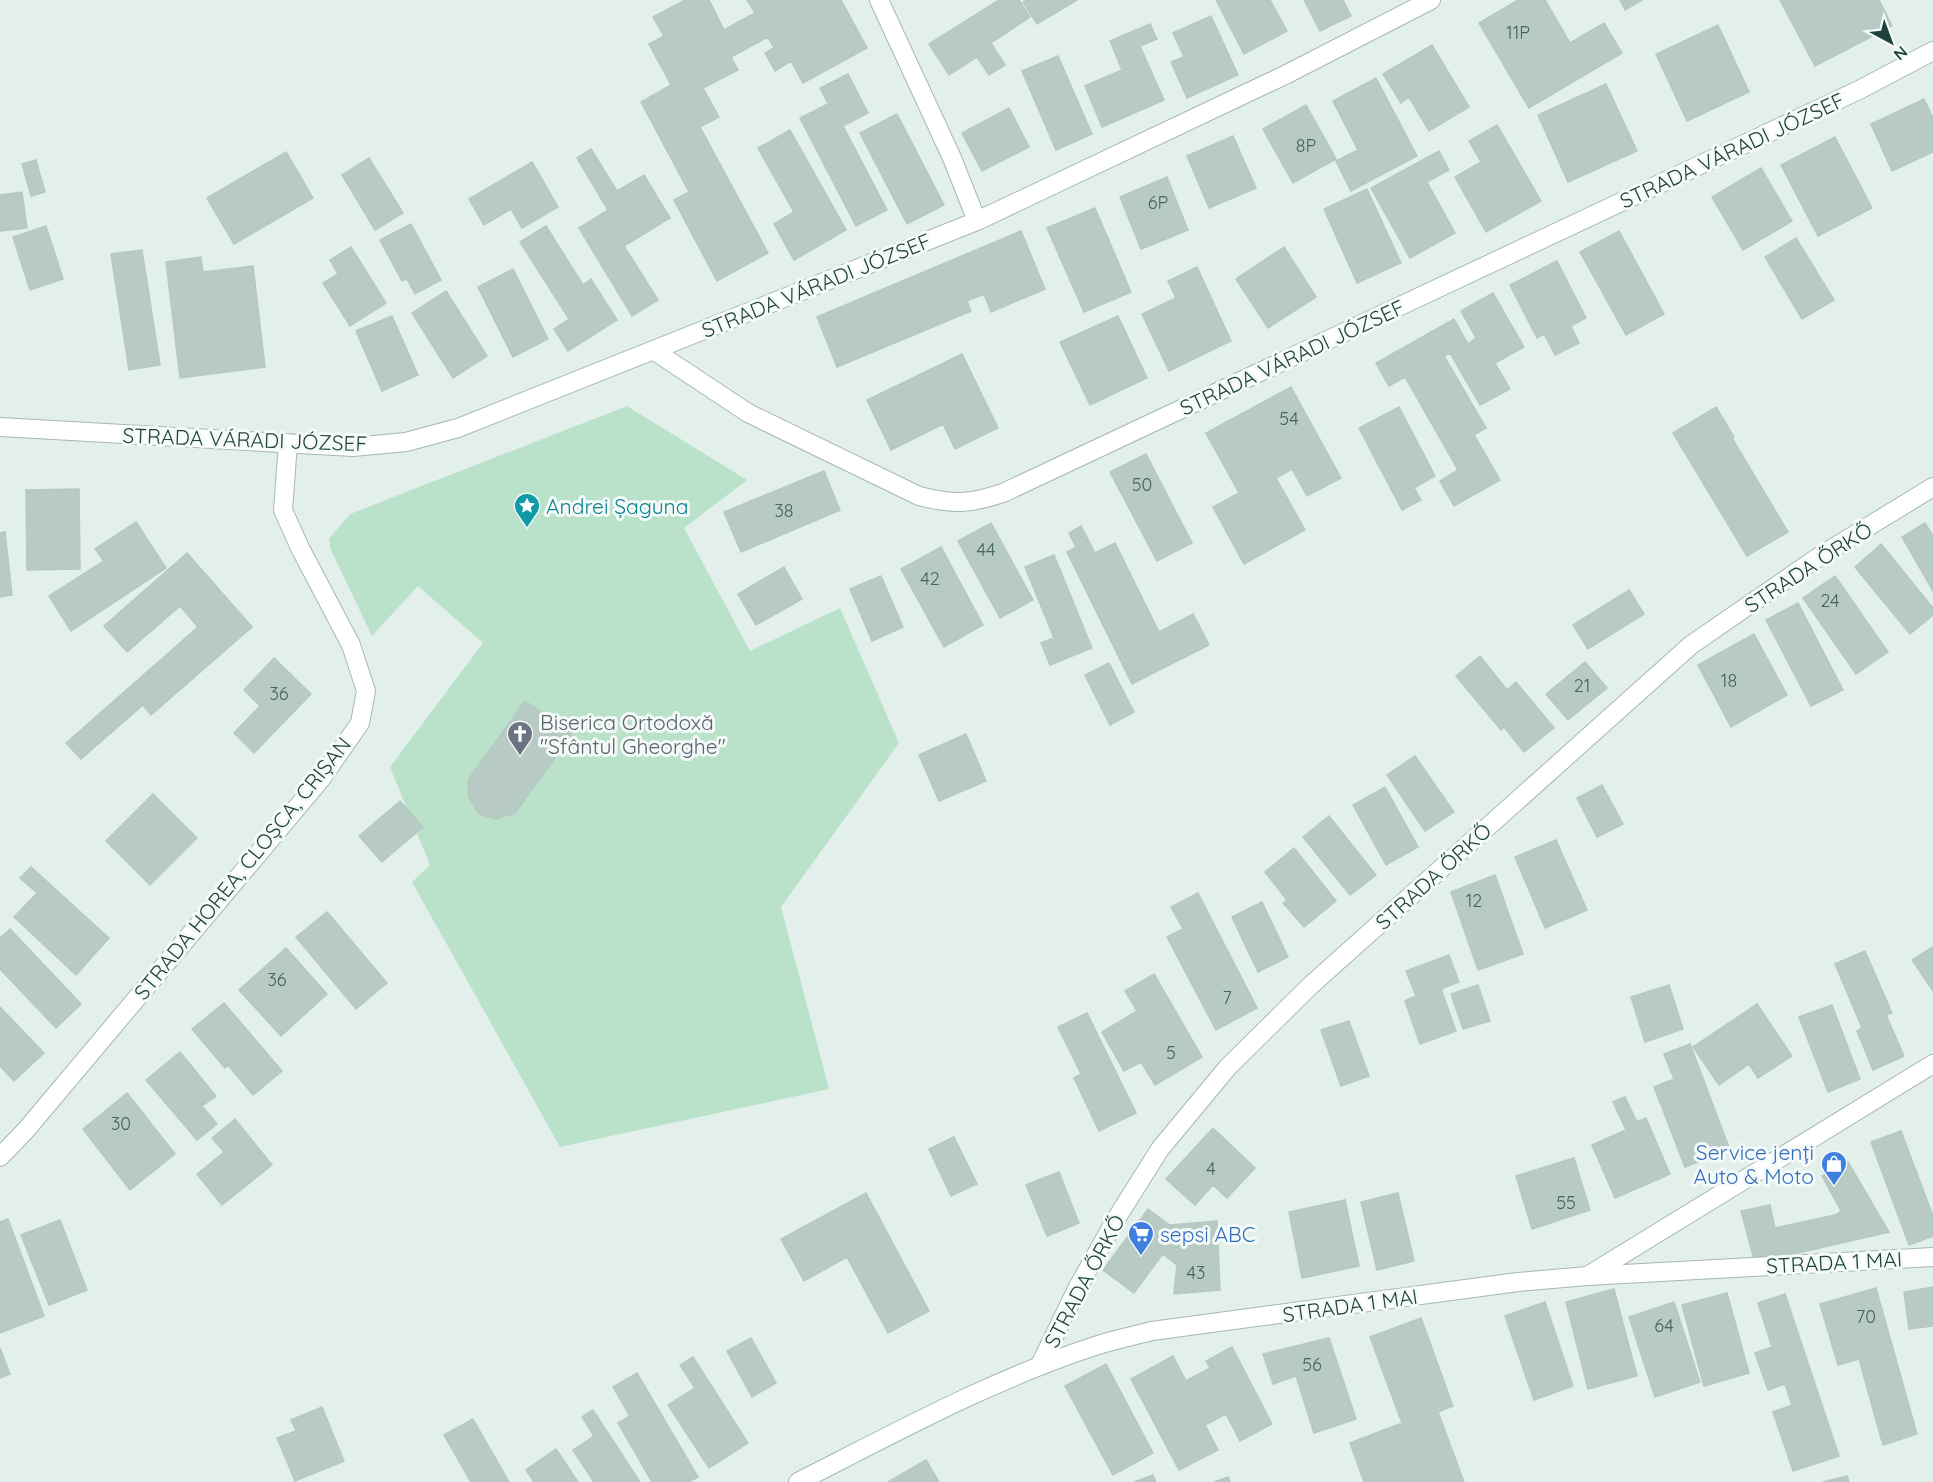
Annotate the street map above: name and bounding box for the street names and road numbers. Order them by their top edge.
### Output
street label: STRADA VÁRADI JÓZSEF [1615,86,1849,214]
street label: STRADA VÁRADI JÓZSEF [698,227,934,343]
street label: STRADA VÁRADI JÓZSEF [1175,293,1409,421]
street label: STRADA VÁRADI JÓZSEF [122,422,368,456]
street label: STRADA ŐRKŐ [1739,516,1877,618]
street label: STRADA HOREA, CLOȘCA, CRIȘAN [128,731,356,1005]
street label: STRADA ŐRKŐ [1370,817,1496,935]
street label: STRADA ŐRKŐ [1038,1210,1130,1352]
street label: STRADA 1 MAI [1765,1245,1903,1279]
street label: STRADA 1 MAI [1281,1283,1419,1327]

